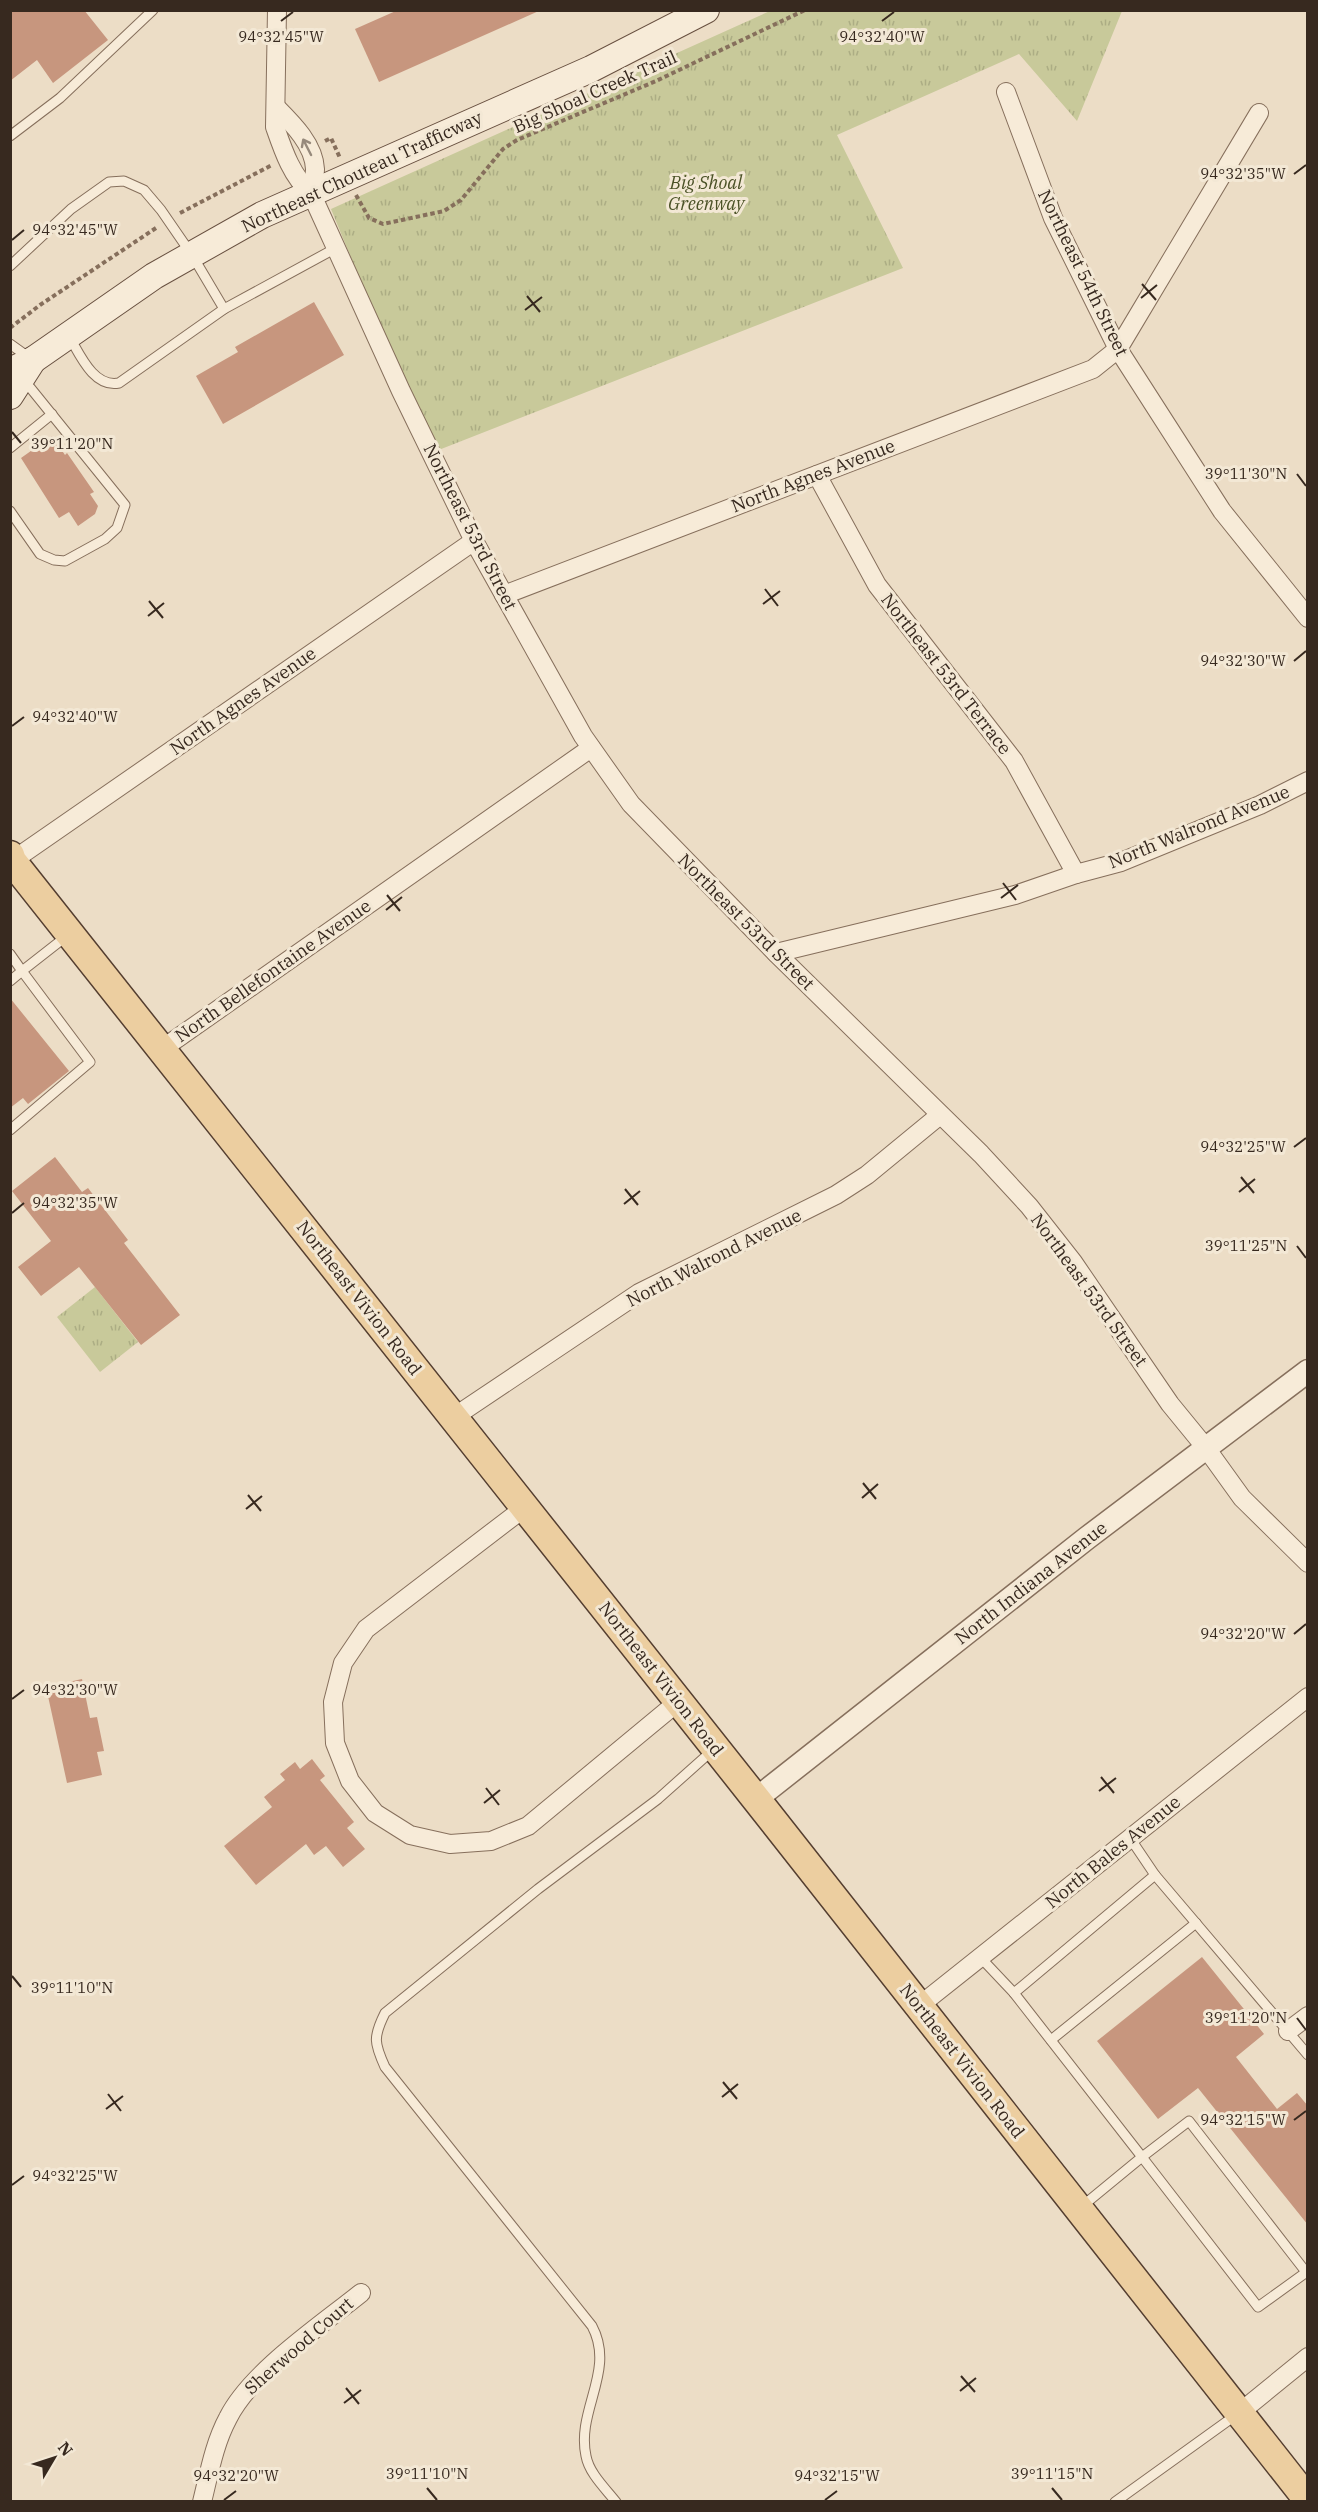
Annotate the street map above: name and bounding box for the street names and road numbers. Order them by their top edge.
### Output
street label: Big Shoal Creek Trail [509,45,680,138]
street label: Northeast Chouteau Trafficway [238,105,486,238]
street label: Northeast 54th Street [1033,186,1134,360]
street label: North Agnes Avenue [728,434,898,517]
street label: Northeast 53rd Street [418,440,522,614]
street label: Northeast 53rd Terrace [876,588,1017,759]
street label: North Agnes Avenue [165,641,320,760]
street label: North Walrond Avenue [1105,780,1293,873]
street label: Northeast 53rd Street [673,848,820,995]
street label: North Bellefontaine Avenue [170,894,375,1047]
street label: North Walrond Avenue [622,1203,805,1312]
street label: Northeast 53rd Street [1026,1209,1153,1371]
street label: Northeast Vivion Road [292,1216,427,1380]
street label: North Indiana Avenue [950,1516,1111,1649]
street label: Northeast Vivion Road [594,1597,729,1761]
street label: North Bales Avenue [1040,1790,1185,1913]
street label: Northeast Vivion Road [895,1979,1030,2143]
street label: Sherwood Court [239,2292,358,2399]

